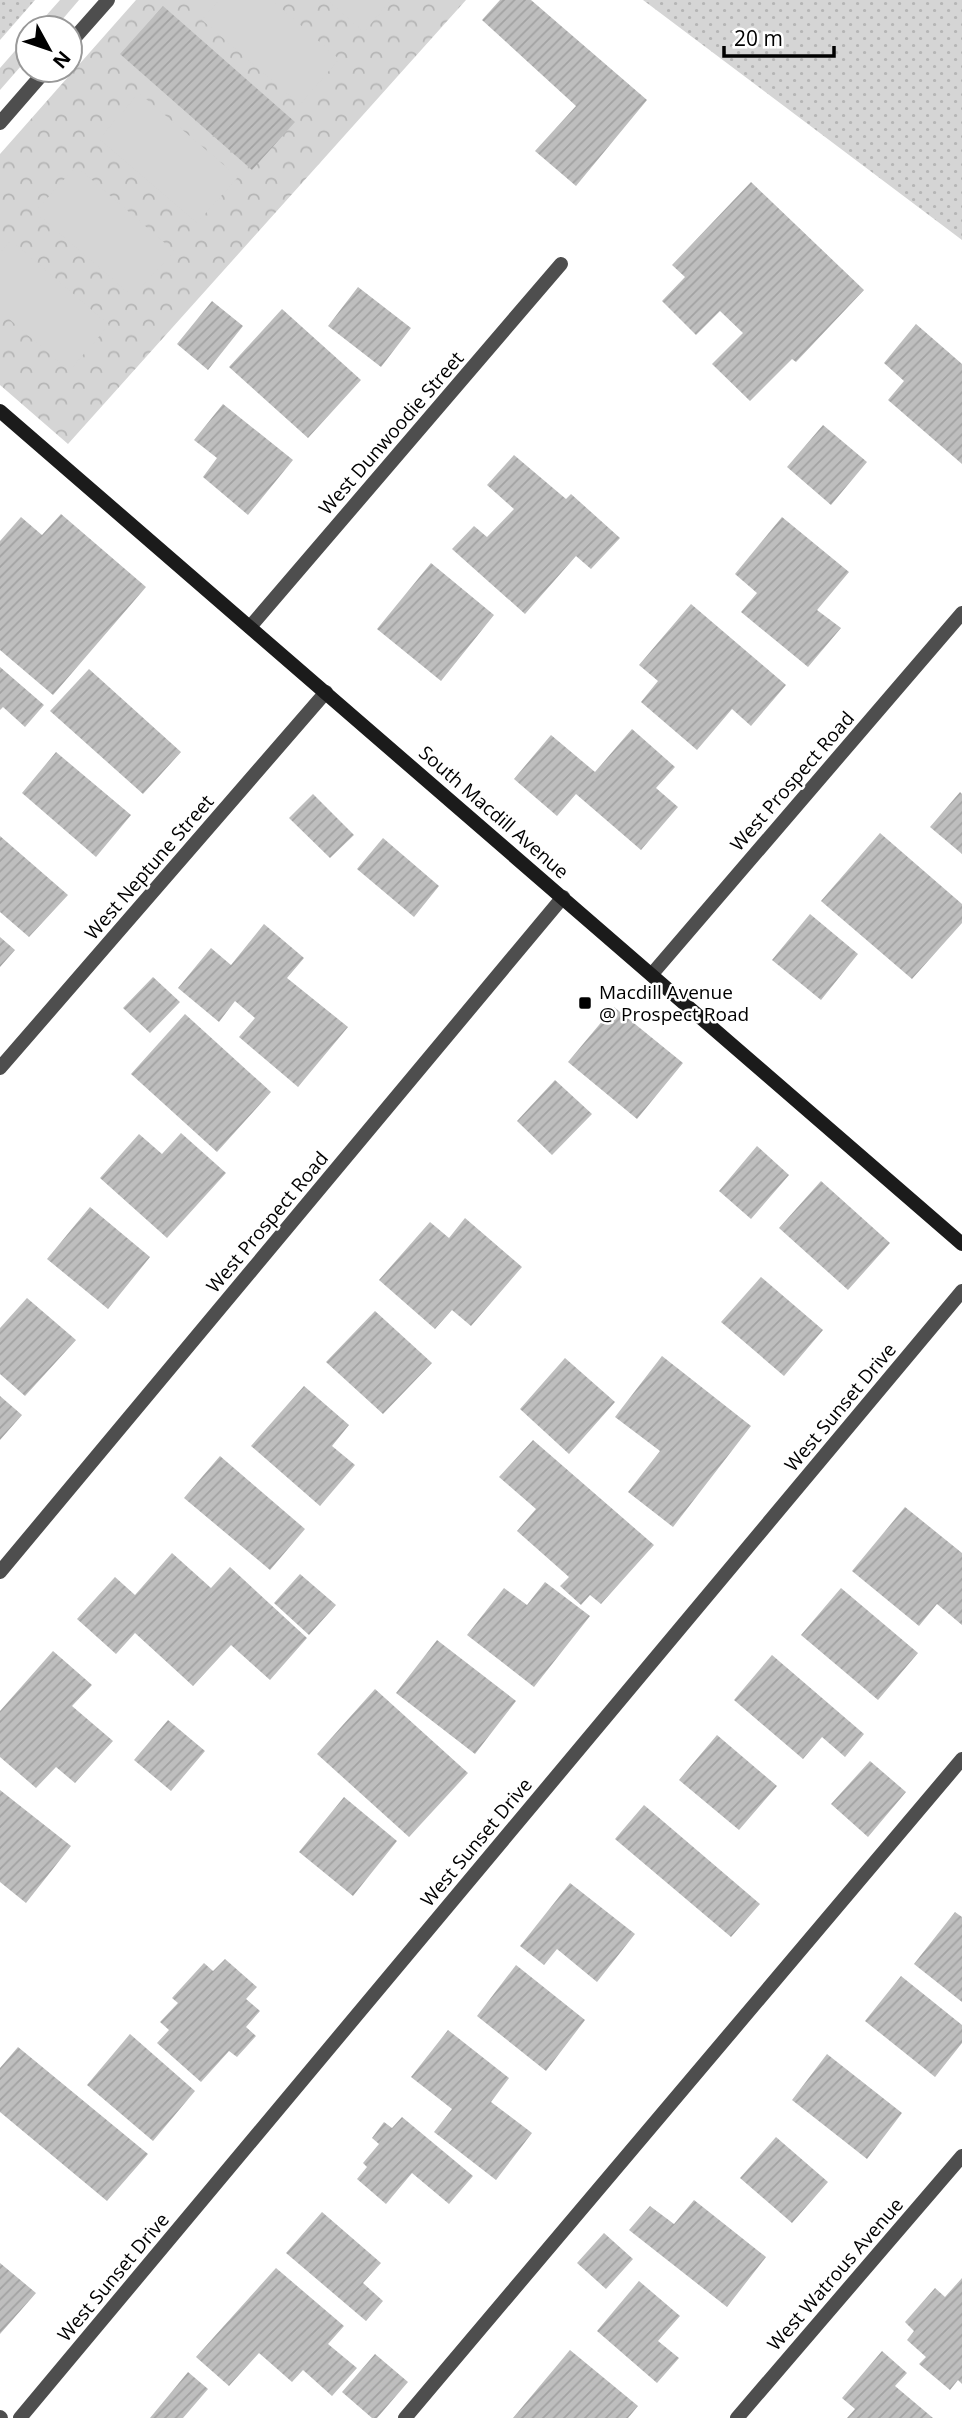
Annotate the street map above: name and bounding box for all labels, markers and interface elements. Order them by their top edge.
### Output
north arrow [14,14,84,84]
scale bar [724,14,834,58]
text: 20 m [734,24,783,52]
text: N [47,46,77,74]
street label: West Dunwoodie Street [313,346,469,520]
street label: West Prospect Road [724,706,860,856]
street label: South Macdill Avenue [414,740,574,884]
street label: West Neptune Street [79,789,219,945]
place label: Macdill Avenue @ Prospect Road [599,979,749,1027]
marker: Macdill Avenue @ Prospect Road [577,995,593,1011]
street label: West Prospect Road [200,1146,334,1298]
street label: West Sunset Drive [778,1337,902,1477]
street label: West Sunset Drive [414,1772,538,1912]
street label: West Watrous Avenue [761,2192,909,2356]
street label: West Sunset Drive [51,2207,175,2347]

